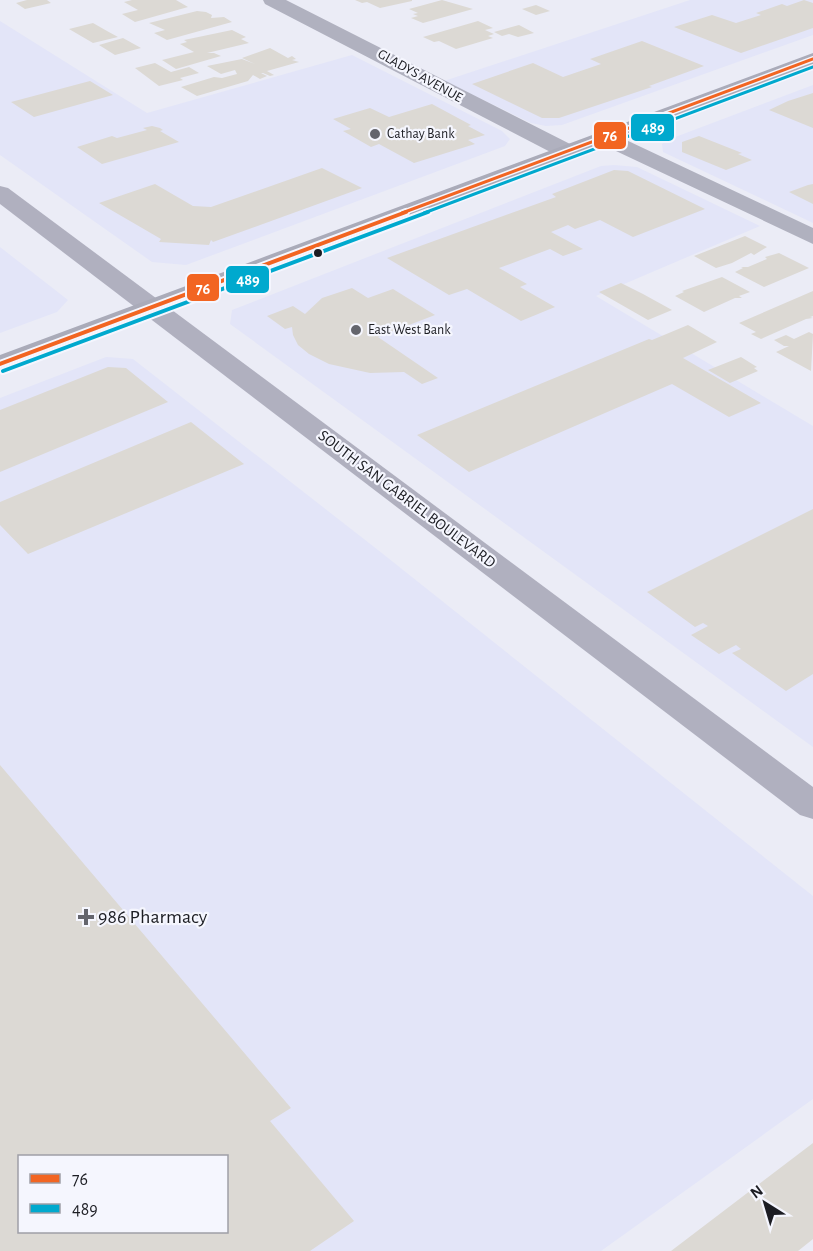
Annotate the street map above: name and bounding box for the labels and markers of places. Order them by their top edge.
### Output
marker: Cathay Bank [368,127,382,141]
place label: Cathay Bank [387,127,455,141]
unlabelled marker [312,247,324,259]
marker: East West Bank [349,323,363,337]
place label: East West Bank [368,323,451,337]
place label: 986 Pharmacy [98,907,208,927]
marker: 986 Pharmacy [79,910,93,924]

